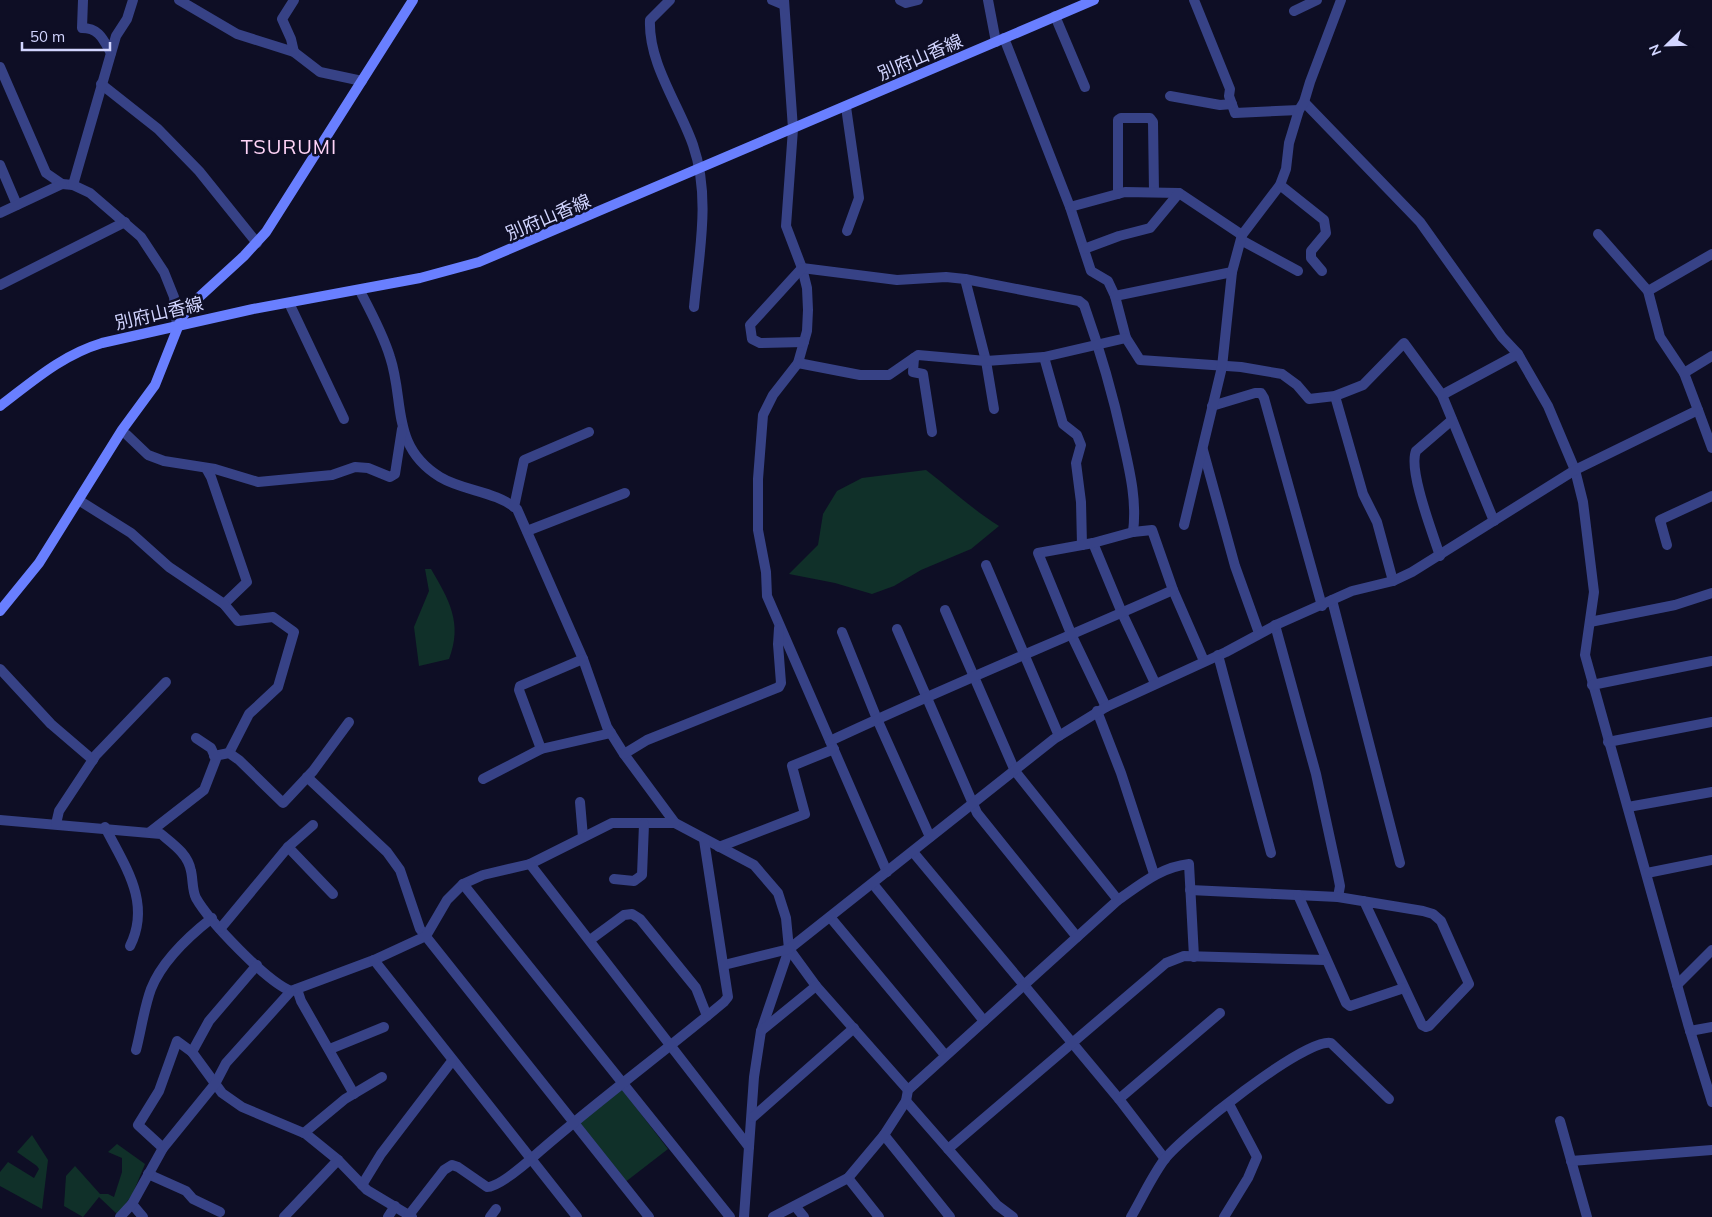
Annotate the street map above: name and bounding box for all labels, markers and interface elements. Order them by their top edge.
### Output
scale bar [22,20,110,52]
north arrow [1642,20,1692,70]
text: 50 m [30,27,65,46]
street label: 別府山香線 [874,29,966,85]
text: N [1645,42,1665,58]
district label: TSURUMI [241,134,337,159]
street label: 別府山香線 [502,189,594,245]
street label: 別府山香線 [113,292,205,334]

